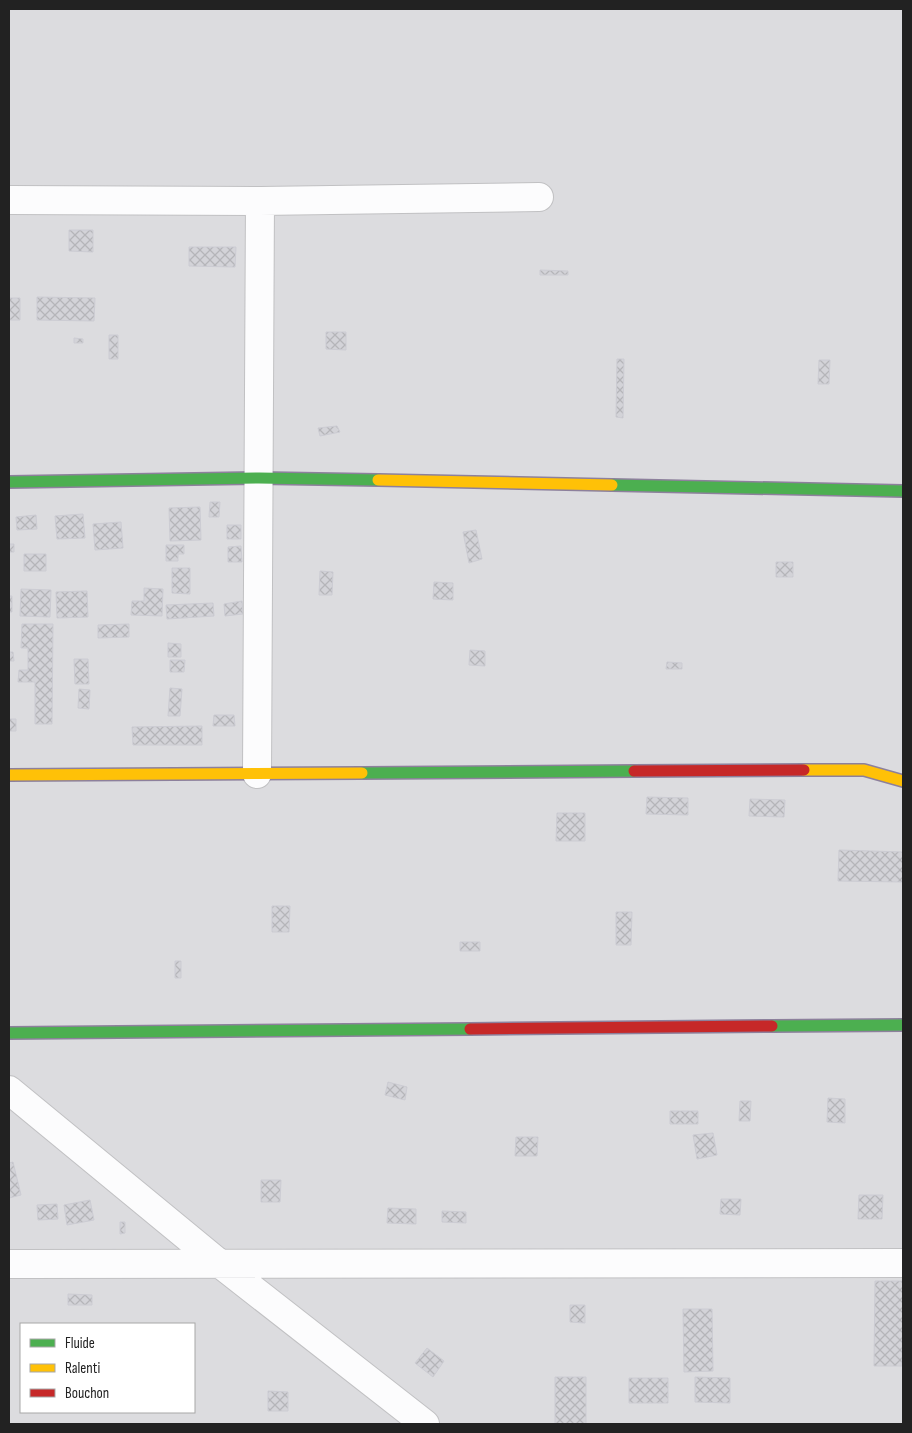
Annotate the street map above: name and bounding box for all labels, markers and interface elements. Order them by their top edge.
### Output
legend [20,1323,195,1413]
text: Fluide [65,1334,95,1353]
text: Ralenti [65,1359,100,1378]
text: Bouchon [65,1384,109,1403]

